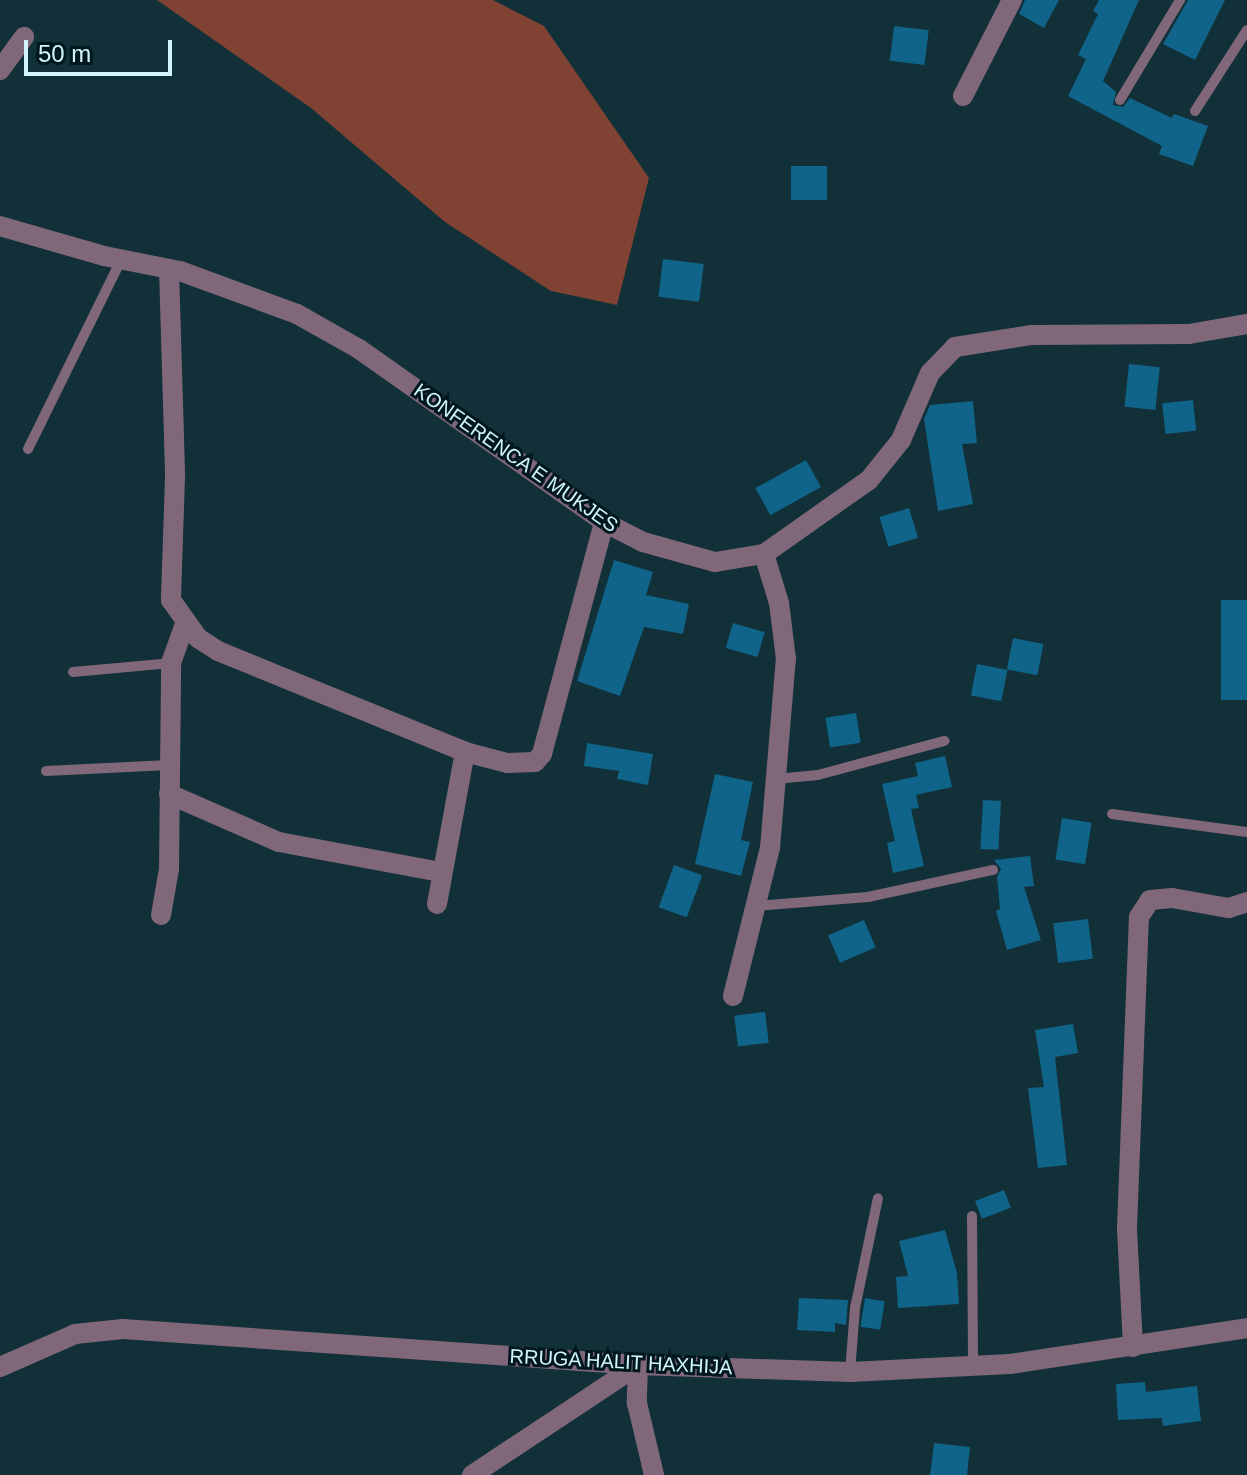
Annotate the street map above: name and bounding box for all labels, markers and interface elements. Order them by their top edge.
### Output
scale bar [28,24,176,74]
text: 50 m [38,40,91,67]
street label: KONFERENCA E MUKJES [409,378,623,538]
street label: RRUGA HALIT HAXHIJA [508,1344,734,1380]

